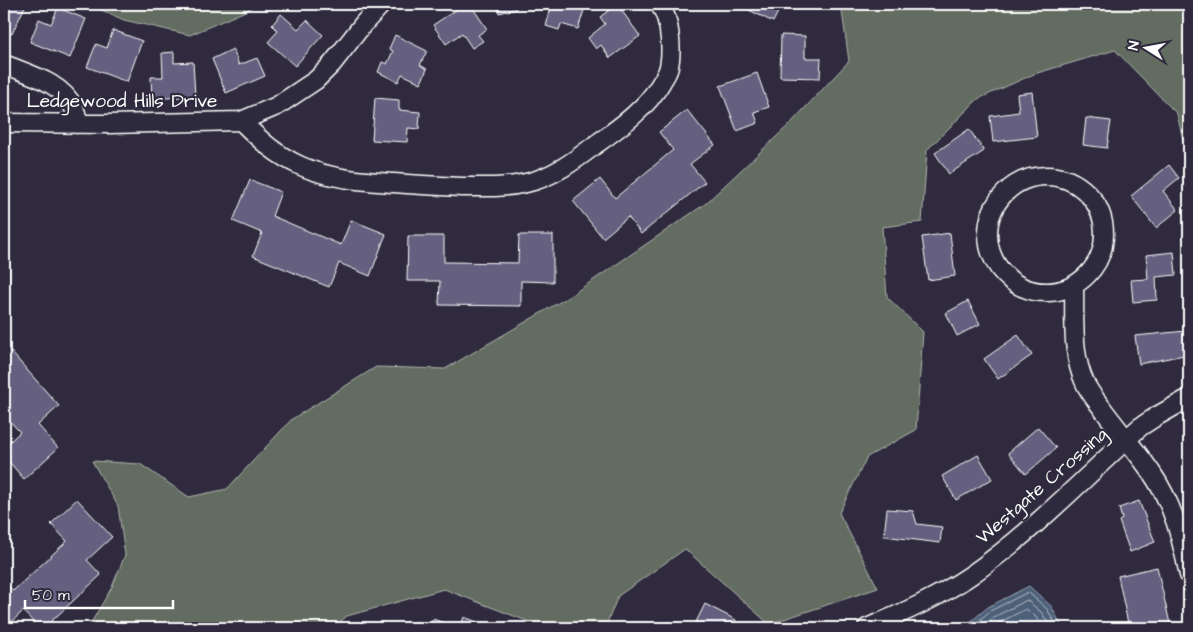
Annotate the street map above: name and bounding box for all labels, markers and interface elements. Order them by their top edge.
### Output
north arrow [1120,22,1170,72]
text: N [1124,39,1145,52]
street label: Ledgewood Hills Drive [27,88,217,116]
street label: Westgate Crossing [970,421,1114,551]
scale bar [25,577,172,609]
text: 50 m [32,585,70,606]

